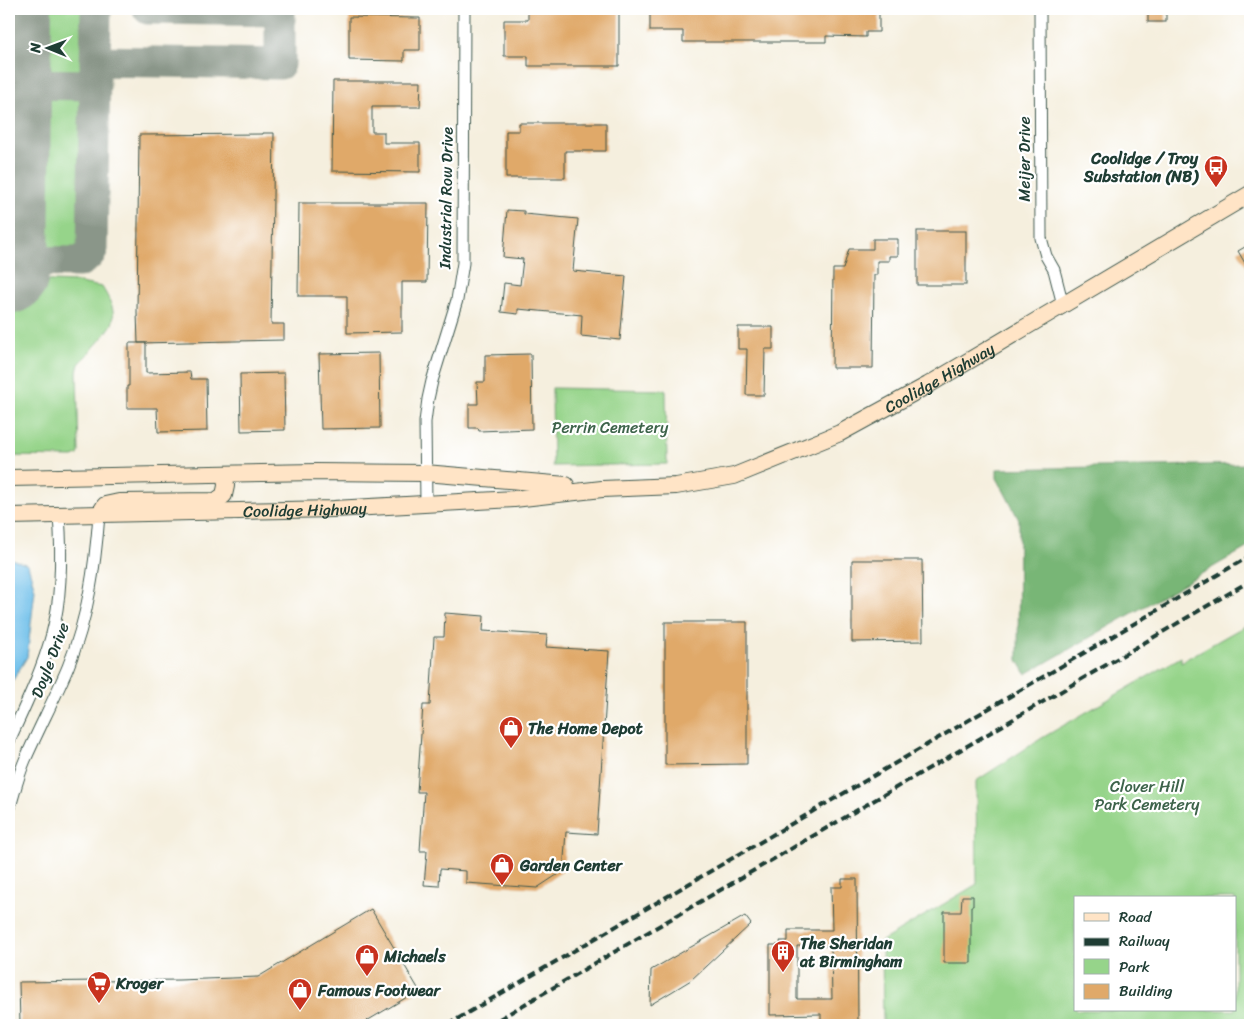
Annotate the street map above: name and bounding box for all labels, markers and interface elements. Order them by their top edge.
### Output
north arrow [22,22,72,72]
text: N [23,42,48,54]
street label: Meijer Drive [1010,116,1039,202]
street label: Industrial Row Drive [430,126,462,270]
place label: Coolidge / Troy Substation (NB) [1083,144,1199,191]
bus stop icon: Coolidge / Troy Substation (NB) [1203,154,1229,188]
street label: Coolidge Highway [879,334,1001,421]
park label: Perrin Cemetery [552,413,669,442]
street label: Coolidge Highway [243,493,368,525]
street label: Doyle Drive [22,618,78,702]
place label: The Home Depot [528,714,643,743]
shop icon: The Home Depot [498,715,524,749]
park label: Clover Hill Park Cemetery [1094,772,1200,819]
place label: Garden Center [519,851,624,880]
shop icon: Garden Center [489,852,515,886]
legend [1074,896,1236,1012]
text: Road [1119,904,1152,930]
text: Railway [1119,928,1170,954]
place label: The Sheridan at Birmingham [799,929,903,976]
building icon: The Sheridan at Birmingham [770,939,796,973]
place label: Michaels [383,942,446,971]
shop icon: Michaels [354,943,380,977]
text: Park [1119,954,1150,980]
place label: Kroger [115,969,165,998]
supermarket icon: Kroger [86,970,112,1004]
place label: Famous Footwear [317,976,441,1005]
shop icon: Famous Footwear [287,977,313,1011]
text: Building [1119,978,1173,1004]

